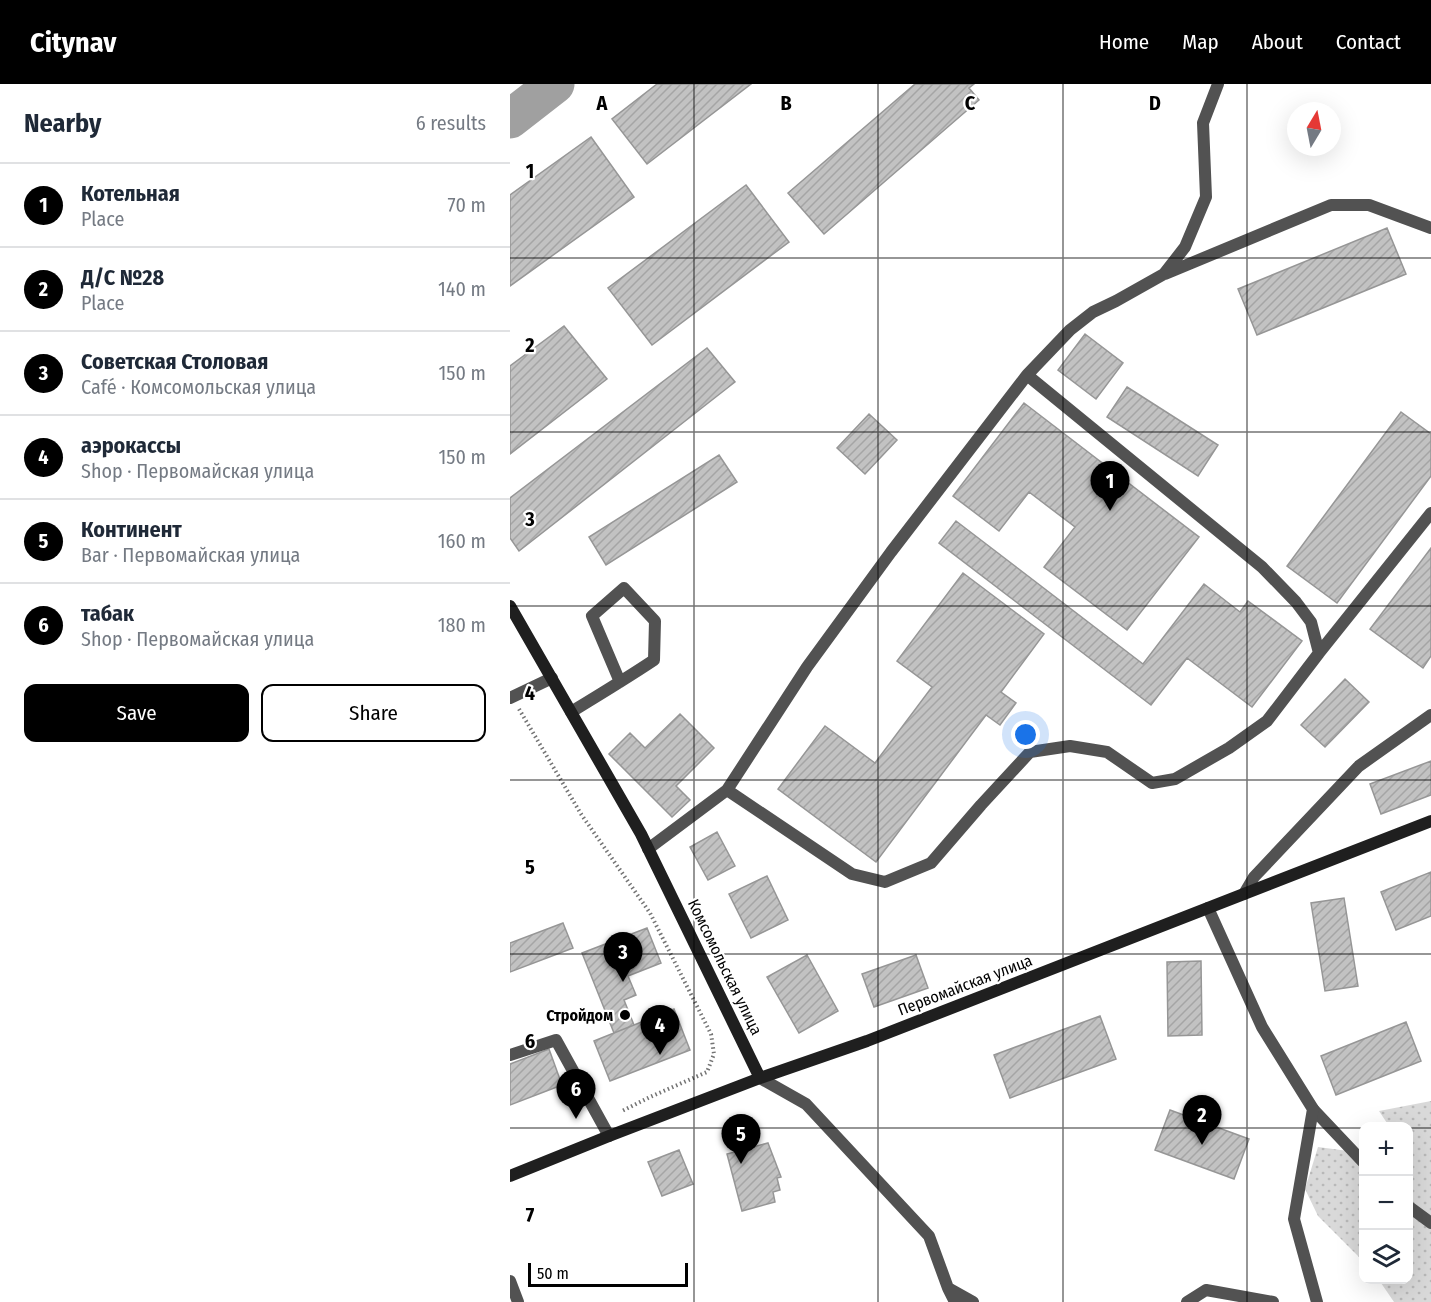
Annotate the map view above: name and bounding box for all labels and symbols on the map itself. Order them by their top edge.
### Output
text: A [596,91,609,115]
text: B [780,91,792,115]
text: C [965,91,976,115]
text: D [1149,91,1161,115]
north arrow [1287,102,1341,156]
text: 1 [526,159,534,183]
text: 2 [524,333,535,357]
pin: 1 [1090,462,1130,511]
text: 3 [524,507,535,531]
text: 4 [525,681,535,705]
your location [1011,720,1040,749]
text: 5 [525,855,535,879]
street label: Комсомольская улица [684,896,766,1038]
pin: 3 [604,932,642,982]
street label: Первомайская улица [895,951,1035,1019]
place label: Стройдом [546,1006,613,1025]
pin: 4 [640,1006,680,1055]
marker: Стройдом [618,1008,632,1022]
text: 6 [525,1029,535,1053]
pin: 6 [556,1070,596,1119]
pin: 2 [1182,1096,1222,1145]
pin: 5 [722,1114,760,1164]
text: 7 [526,1203,535,1227]
scale bar [528,1260,688,1288]

